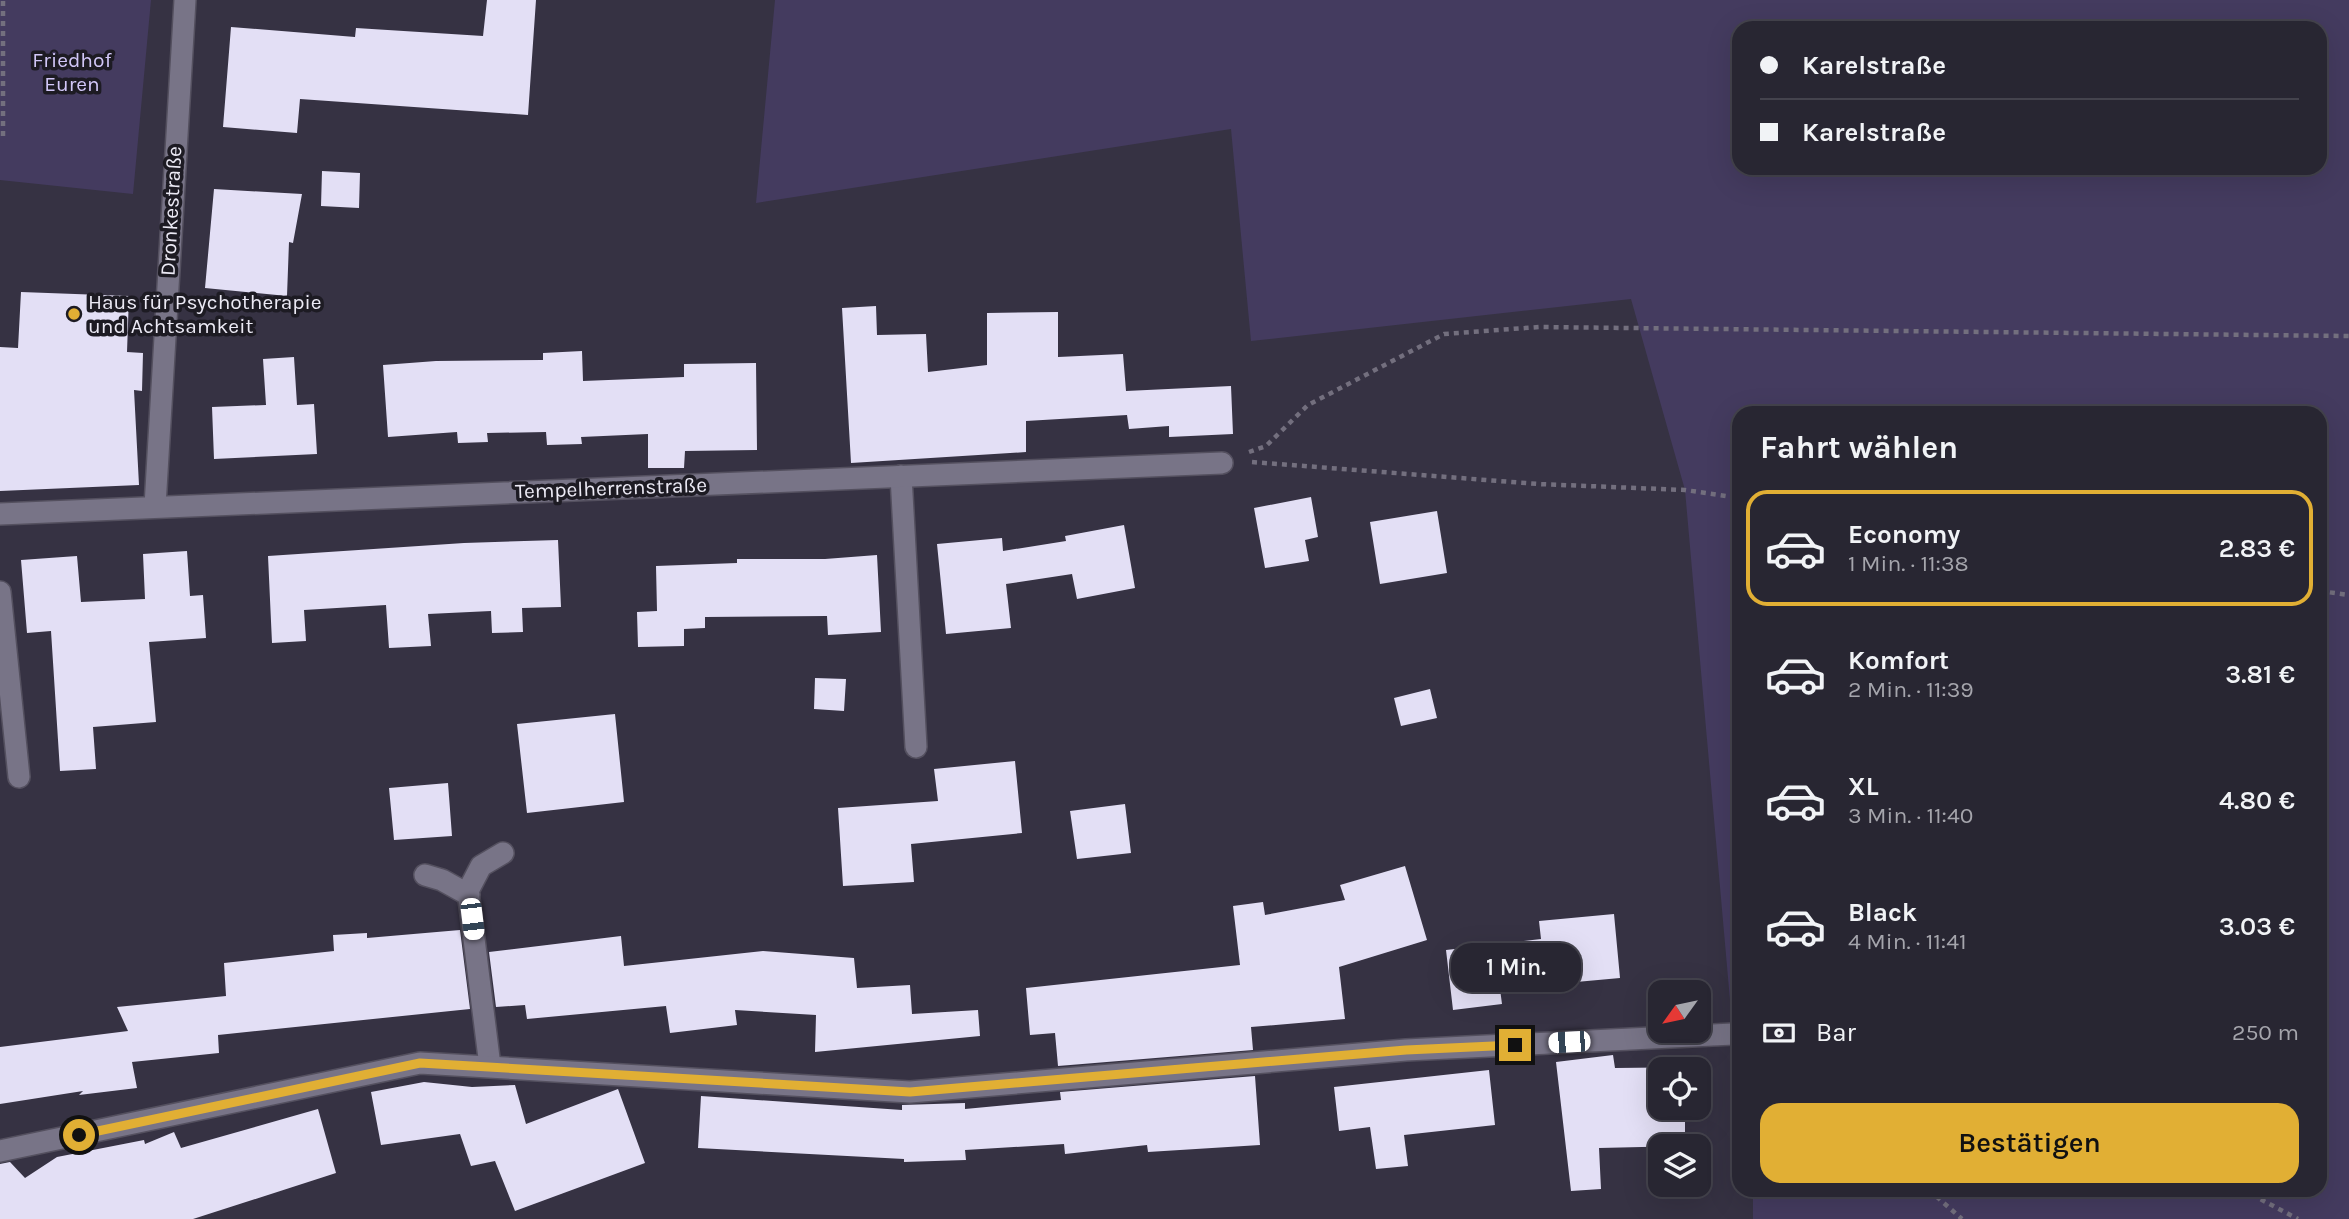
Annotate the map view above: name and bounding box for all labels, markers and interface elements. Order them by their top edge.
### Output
park label: Friedhof Euren [32,48,113,96]
text: Karelstraße [1802,50,1946,81]
text: Karelstraße [1802,117,1946,148]
street label: Dronkestraße [156,145,186,277]
place label: Haus für Psychotherapie und Achtsamkeit [88,290,322,338]
marker: Haus für Psychotherapie und Achtsamkeit [66,306,82,322]
text: Fahrt wählen [1760,429,1958,466]
street label: Tempelherrenstraße [515,473,707,503]
icon: car [1764,517,1827,580]
text: Economy [1848,519,1960,550]
text: 2.83 € [2219,533,2295,564]
text: 1 Min. · 11:38 [1848,550,1969,577]
icon: car [1764,643,1827,706]
text: Komfort [1848,645,1949,676]
text: 3.81 € [2225,659,2295,690]
text: 2 Min. · 11:39 [1848,676,1974,703]
icon: car [1764,769,1827,832]
text: XL [1848,771,1879,802]
text: 4.80 € [2219,785,2295,816]
text: 3 Min. · 11:40 [1848,802,1973,829]
icon: car [1764,895,1827,958]
car [460,897,485,941]
text: Black [1848,897,1917,928]
text: 3.03 € [2219,911,2295,942]
text: 4 Min. · 11:41 [1848,928,1967,955]
callout: 1 Min. [1450,944,1580,992]
text: 1 Min. [1486,954,1546,981]
north arrow [1648,980,1712,1043]
map controls [1648,980,1711,1197]
icon: cash [1760,1014,1798,1052]
text: Bar [1816,1017,1856,1048]
text: 250 m [2232,1019,2299,1046]
route end [1499,1029,1531,1061]
car [1548,1030,1591,1054]
button: locate [1648,1057,1711,1120]
button: Bestätigen [1760,1103,2299,1183]
route start [63,1119,95,1151]
button: layers [1648,1134,1711,1197]

